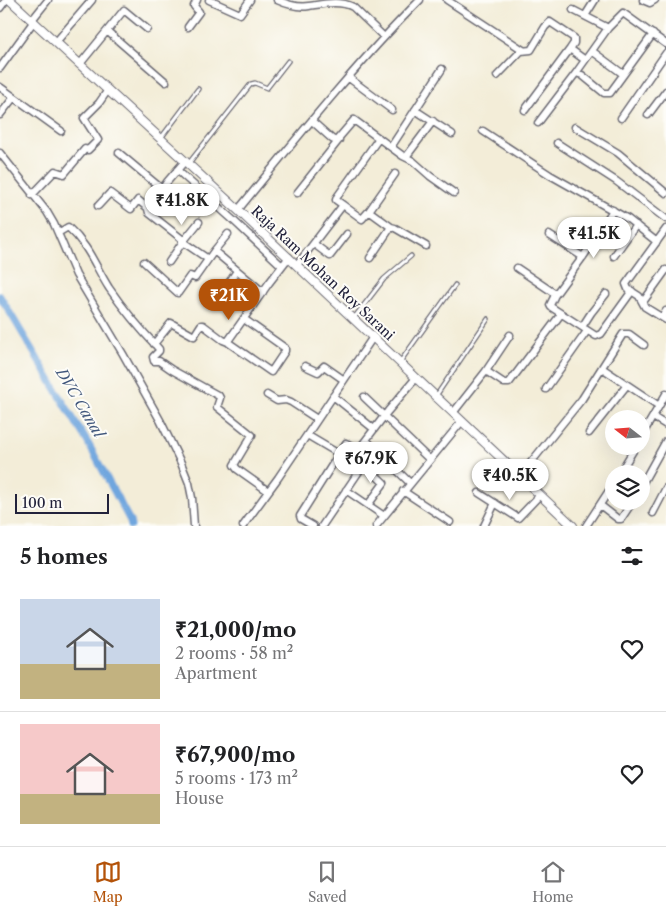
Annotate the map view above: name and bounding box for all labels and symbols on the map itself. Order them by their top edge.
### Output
pin: ₹41.8K [141,184,223,226]
street label: Raja Ram Mohan Roy Sarani [248,202,398,344]
pin: ₹41.5K [553,216,635,259]
pin: ₹21K [199,278,259,321]
water label: DVC Canal [52,363,110,443]
north arrow [605,410,650,455]
pin: ₹67.9K [330,442,412,484]
pin: ₹40.5K [469,458,551,501]
scale bar [15,491,109,514]

